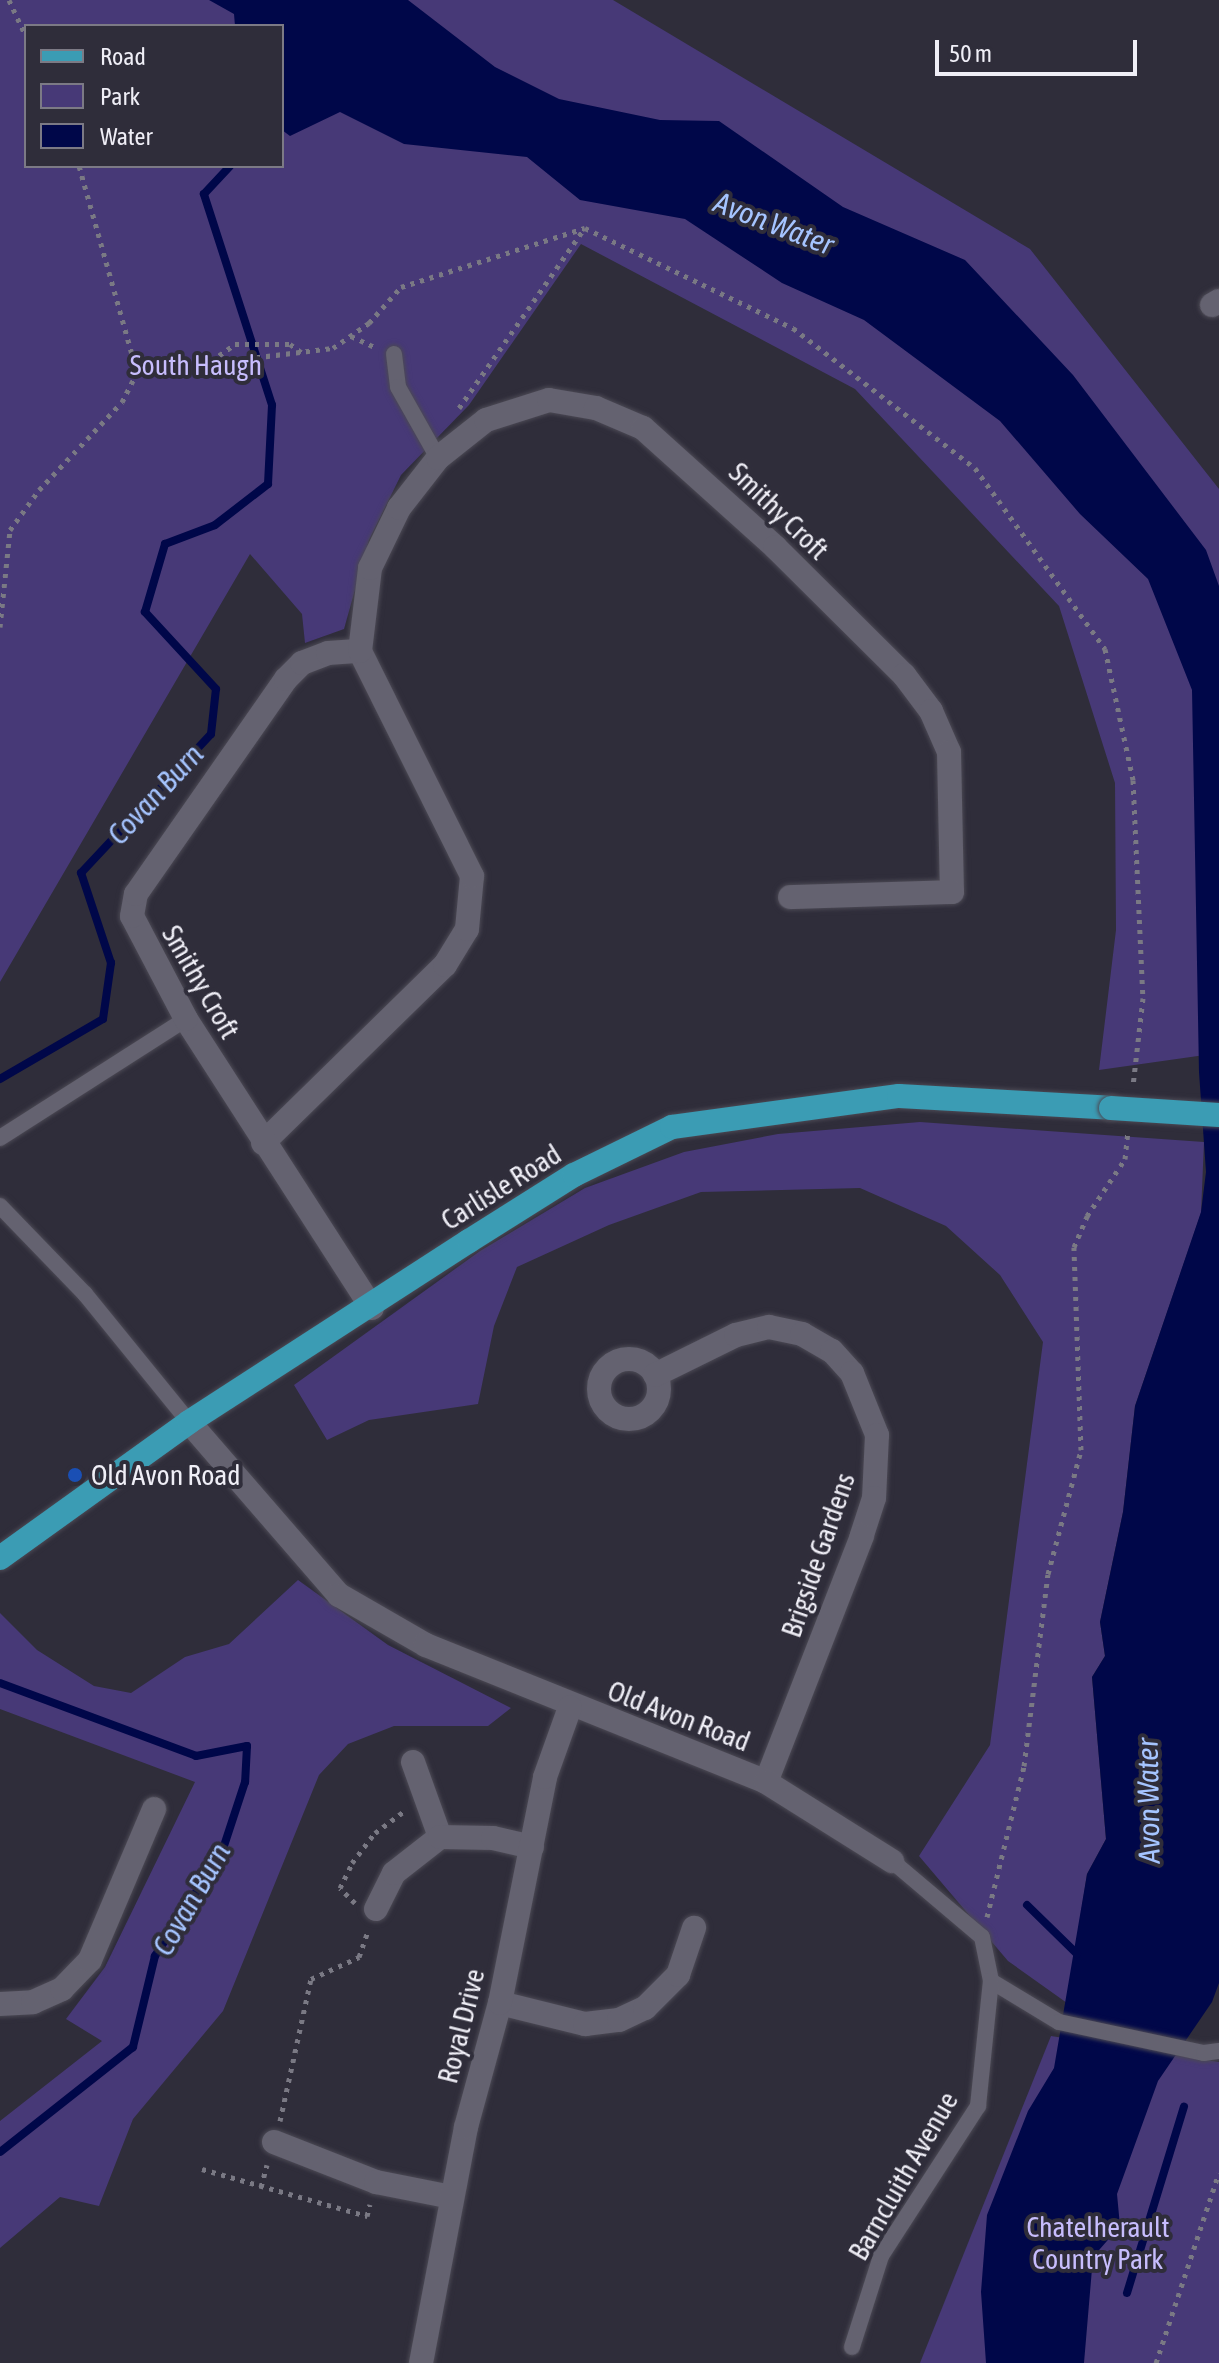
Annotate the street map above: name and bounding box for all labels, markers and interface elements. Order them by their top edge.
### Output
legend [24,24,284,168]
scale bar [939,24,1141,74]
text: 50 m [949,40,992,67]
text: Road [100,43,146,70]
text: Park [100,83,140,110]
text: Water [100,123,153,150]
water label: Avon Water [709,184,839,262]
park label: South Haugh [130,348,262,382]
street label: Smithy Croft [722,455,836,567]
water label: Covan Burn [100,736,210,852]
street label: Smithy Croft [155,919,247,1045]
street label: Carlisle Road [435,1137,567,1237]
place label: Old Avon Road [91,1458,241,1492]
marker: Old Avon Road [66,1466,84,1484]
street label: Brigside Gardens [774,1468,862,1642]
street label: Old Avon Road [603,1674,755,1758]
water label: Avon Water [1129,1738,1167,1864]
water label: Covan Burn [144,1836,238,1962]
street label: Royal Drive [431,1965,491,2087]
street label: Barncluith Avenue [841,2086,965,2266]
park label: Chatelherault Country Park [1026,2210,1170,2276]

